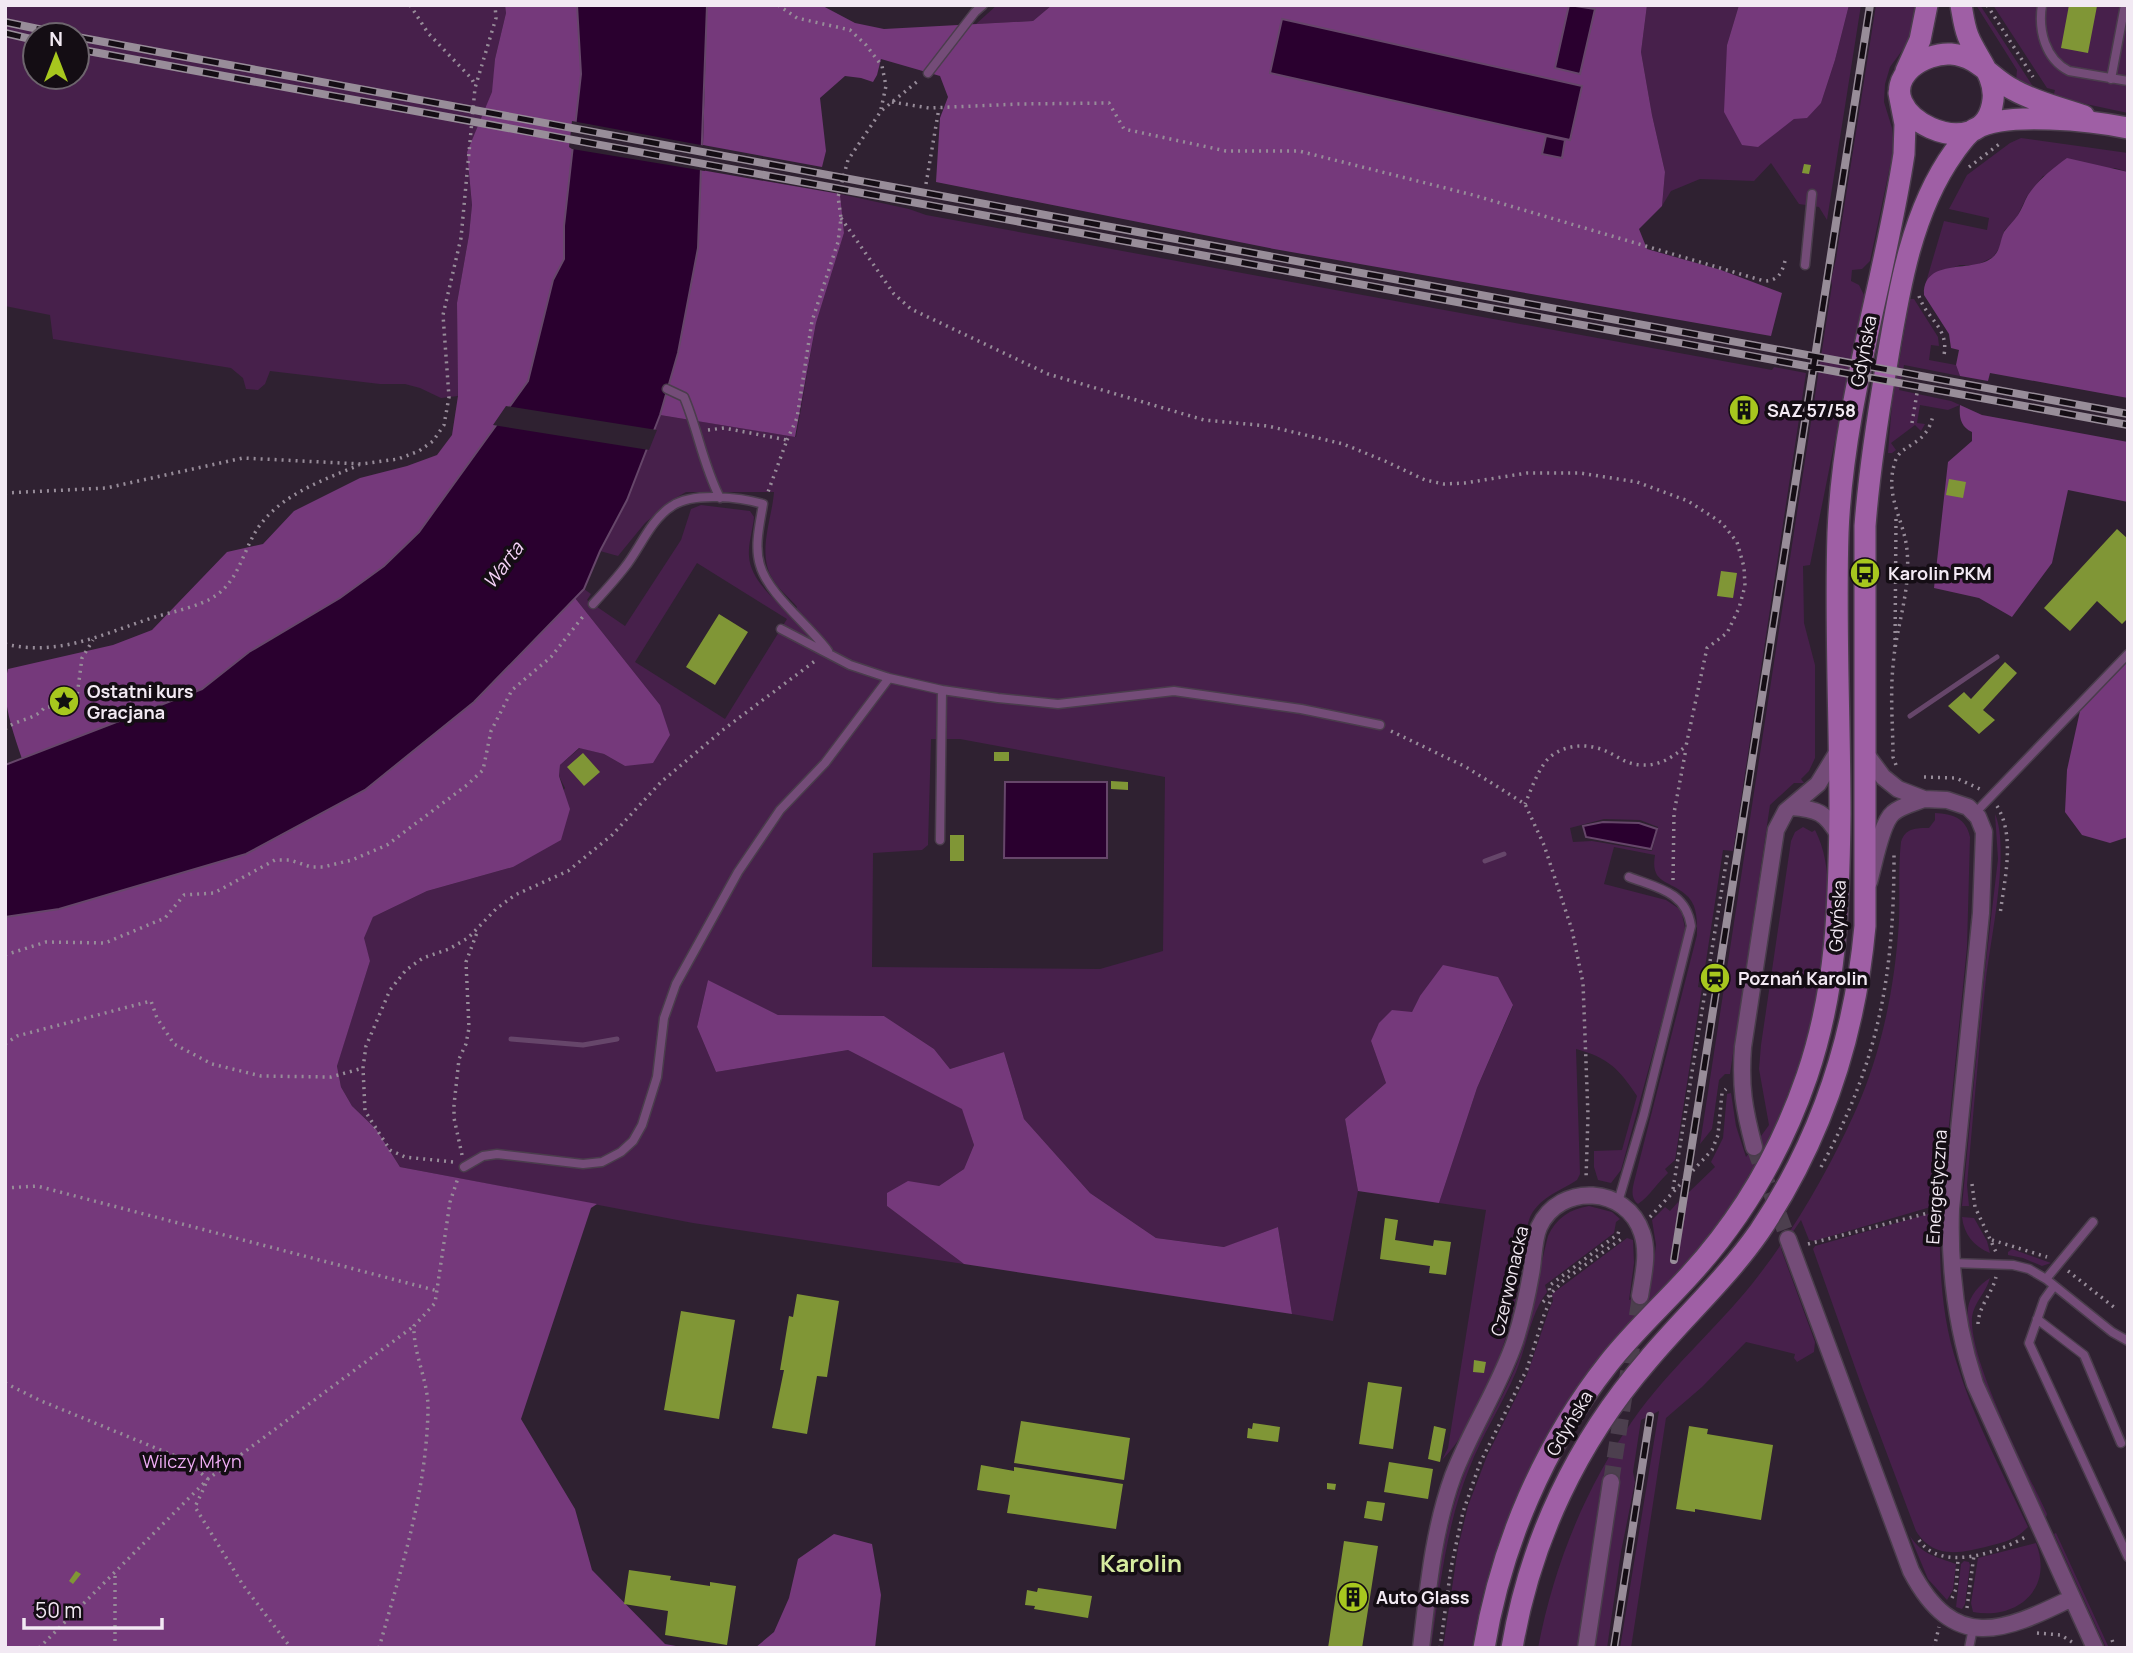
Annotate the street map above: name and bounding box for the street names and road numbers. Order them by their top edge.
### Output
street label: Gdyńska [1844,313,1882,389]
street label: Gdyńska [1823,879,1851,953]
street label: Energetyczna [1920,1129,1952,1245]
street label: Czerwonacka [1485,1224,1533,1338]
street label: Gdyńska [1540,1386,1598,1460]

